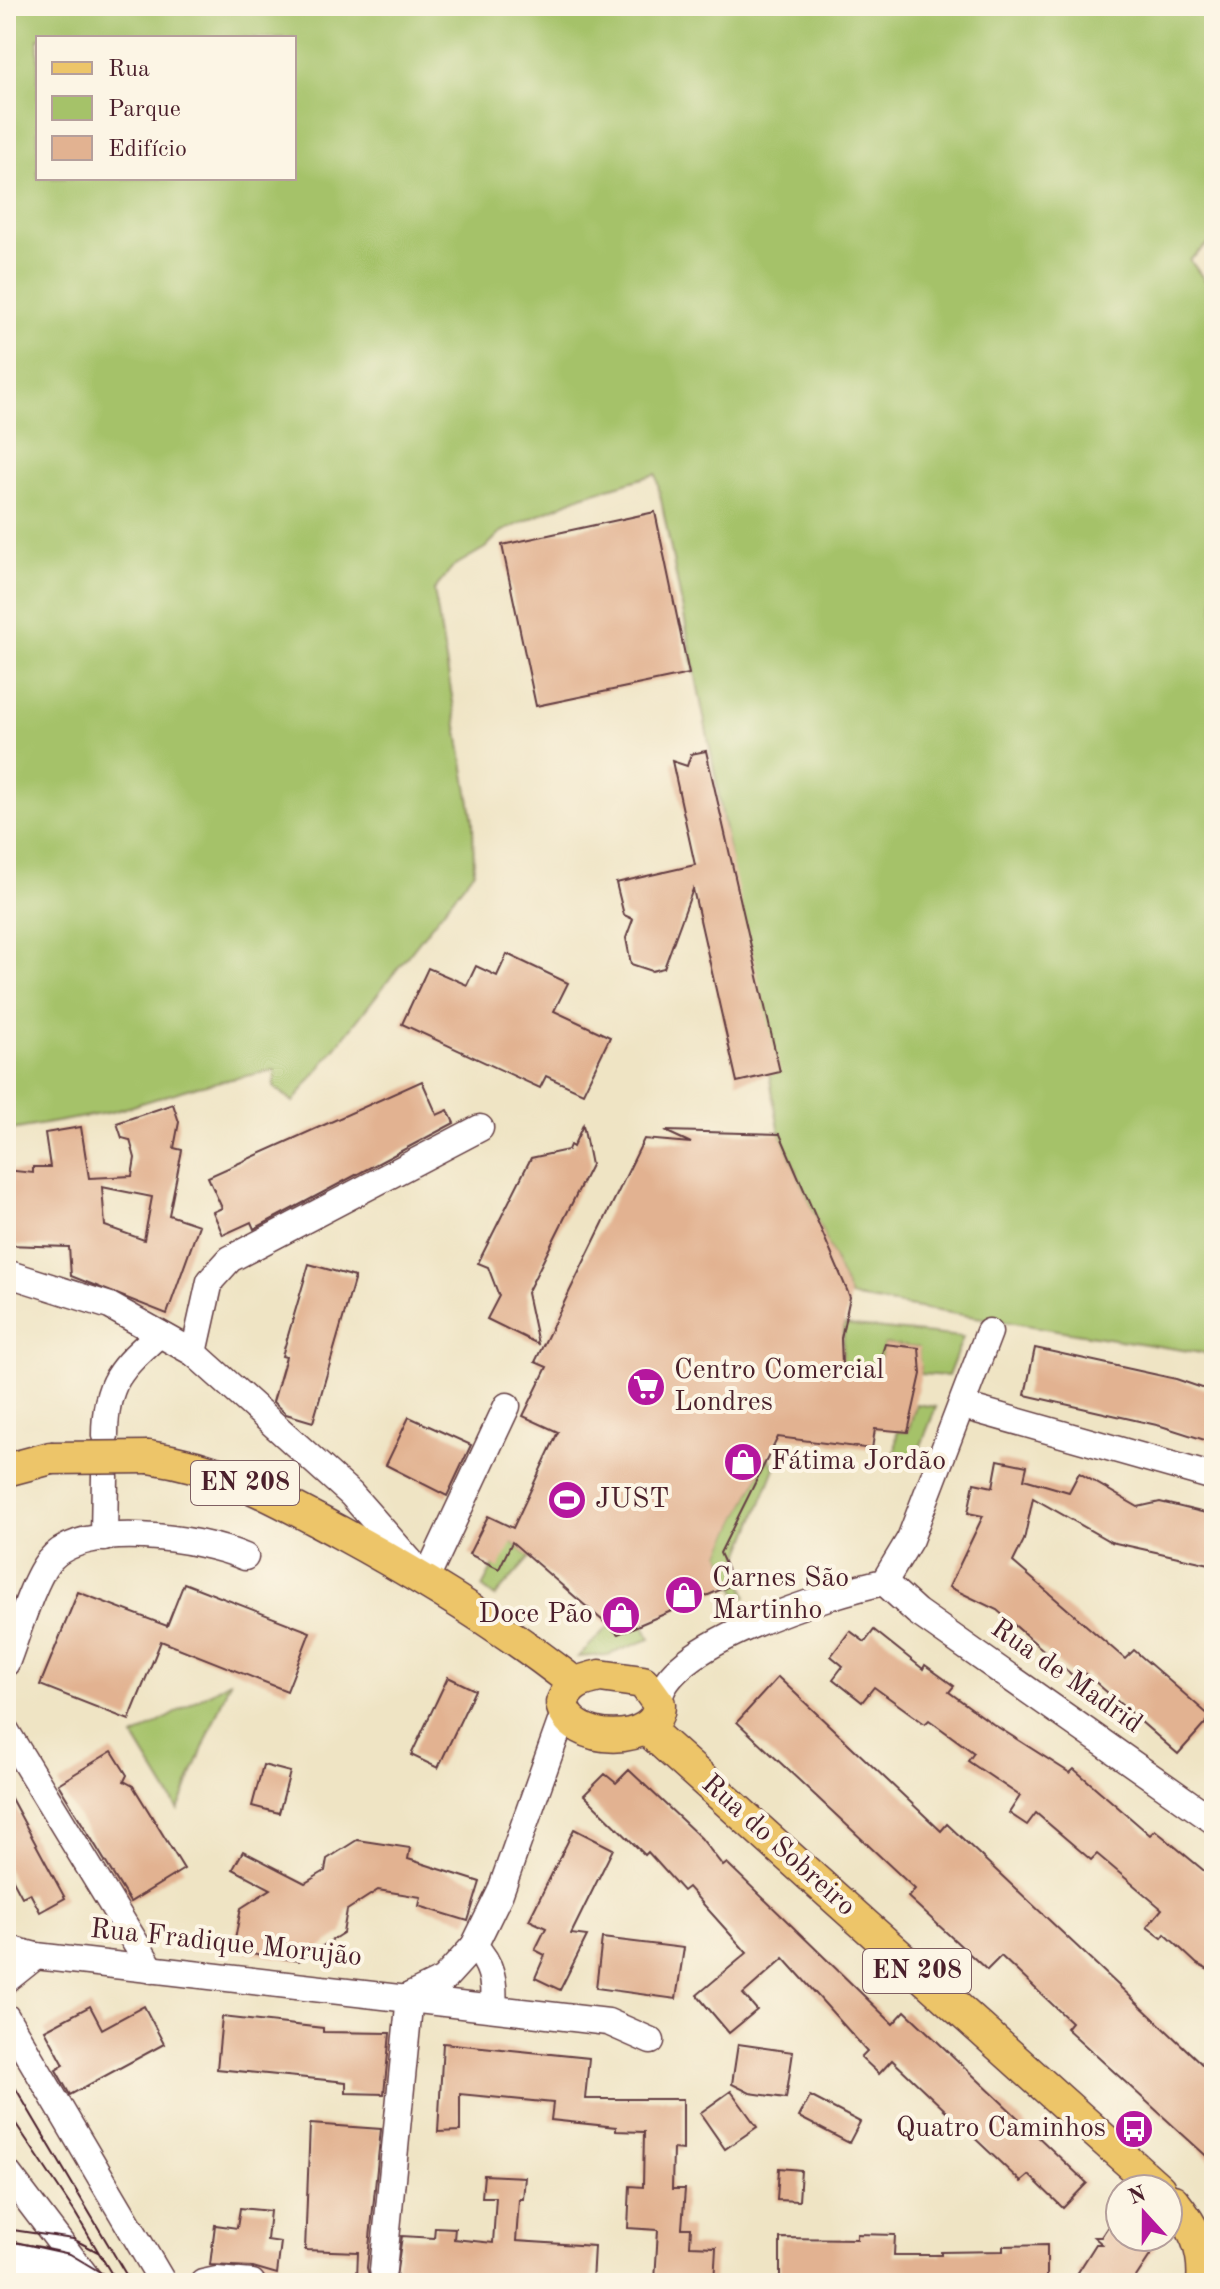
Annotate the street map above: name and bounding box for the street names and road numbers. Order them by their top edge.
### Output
road number: EN 208 [191,1461,299,1505]
street label: Rua de Madrid [985,1615,1147,1739]
street label: Rua do Sobreiro [696,1770,860,1922]
street label: Rua Fradique Morujão [89,1916,363,1972]
road number: EN 208 [863,1949,971,1993]

